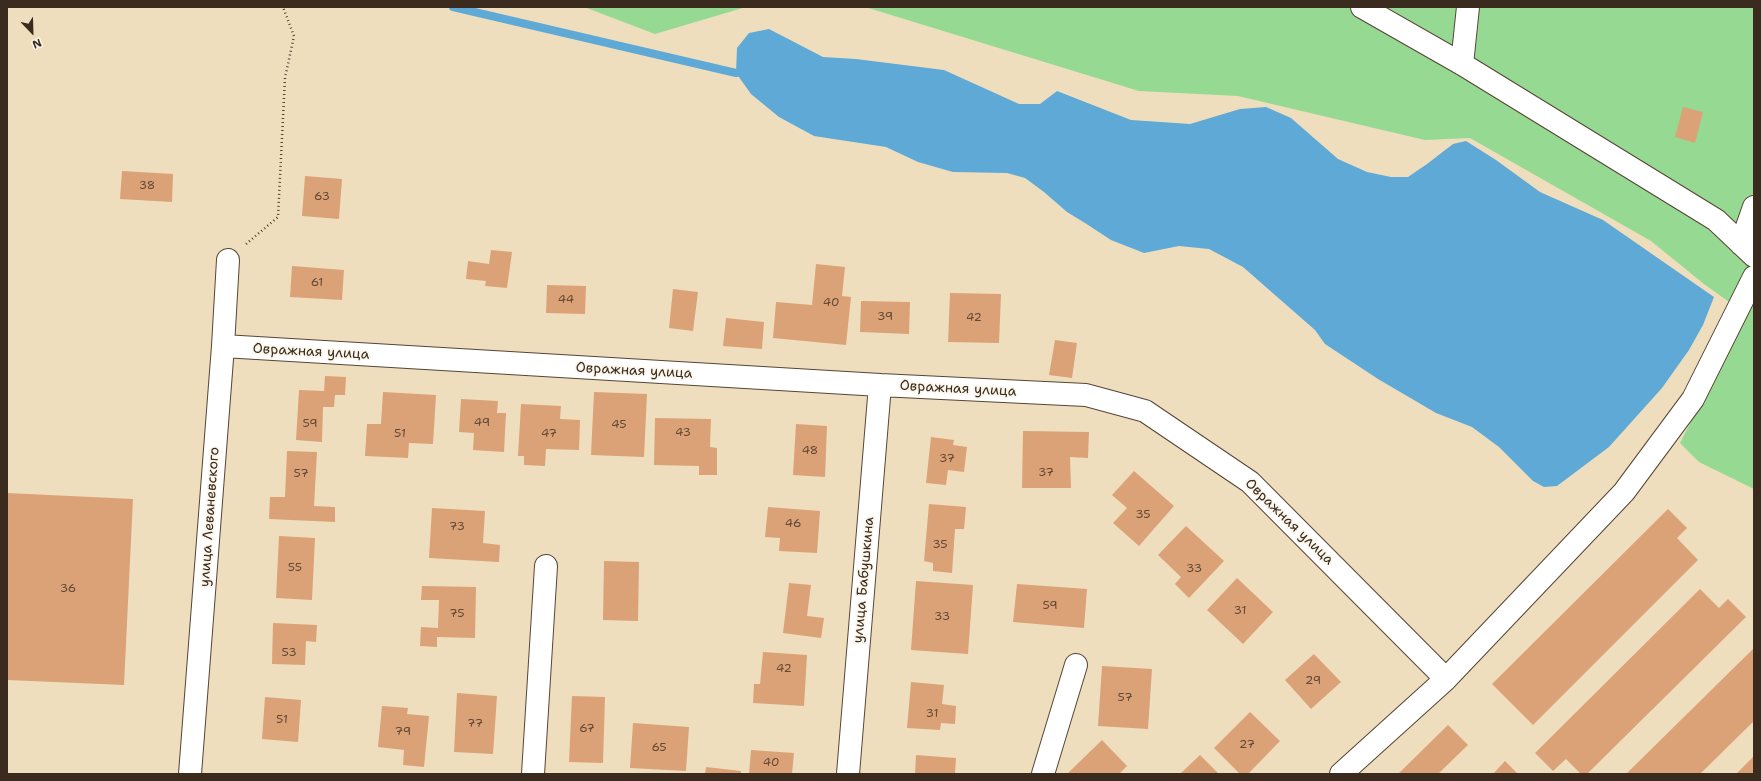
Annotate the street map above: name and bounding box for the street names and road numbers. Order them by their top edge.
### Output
street label: Овражная улица [252,341,370,363]
street label: Овражная улица [575,360,693,382]
street label: Овражная улица [899,378,1017,400]
street label: улица Леваневского [197,447,223,587]
street label: Овражная улица [1241,475,1337,569]
street label: улица Бабушкина [850,516,878,644]

